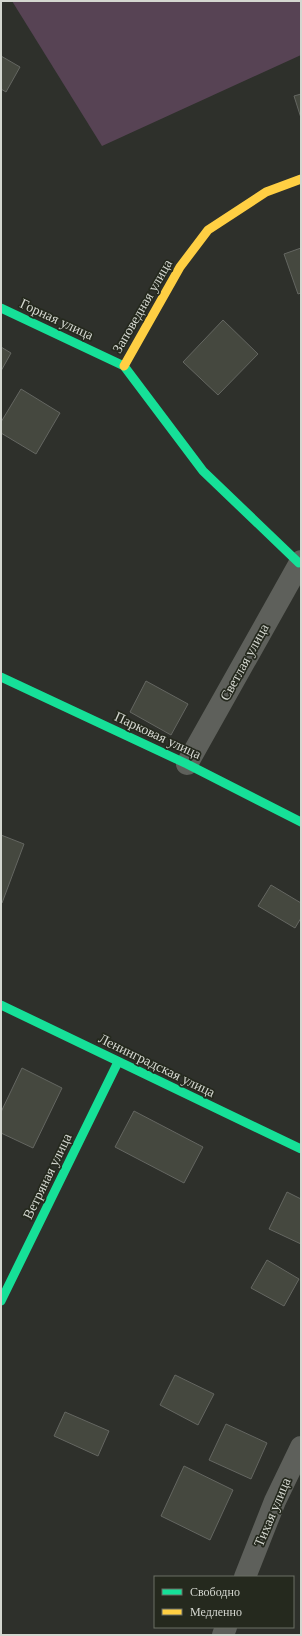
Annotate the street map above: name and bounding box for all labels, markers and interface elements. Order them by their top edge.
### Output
street label: Заповедная улица [110,256,176,356]
street label: Горная улица [18,296,97,343]
street label: Светлая улица [217,621,272,703]
street label: Парковая улица [112,709,204,762]
street label: Ленинградская улица [96,1031,218,1101]
street label: Ветряная улица [20,1130,75,1222]
street label: Тихая улица [251,1475,294,1549]
legend [154,1576,294,1628]
text: Свободно [190,1585,240,1599]
text: Медленно [190,1605,242,1619]

